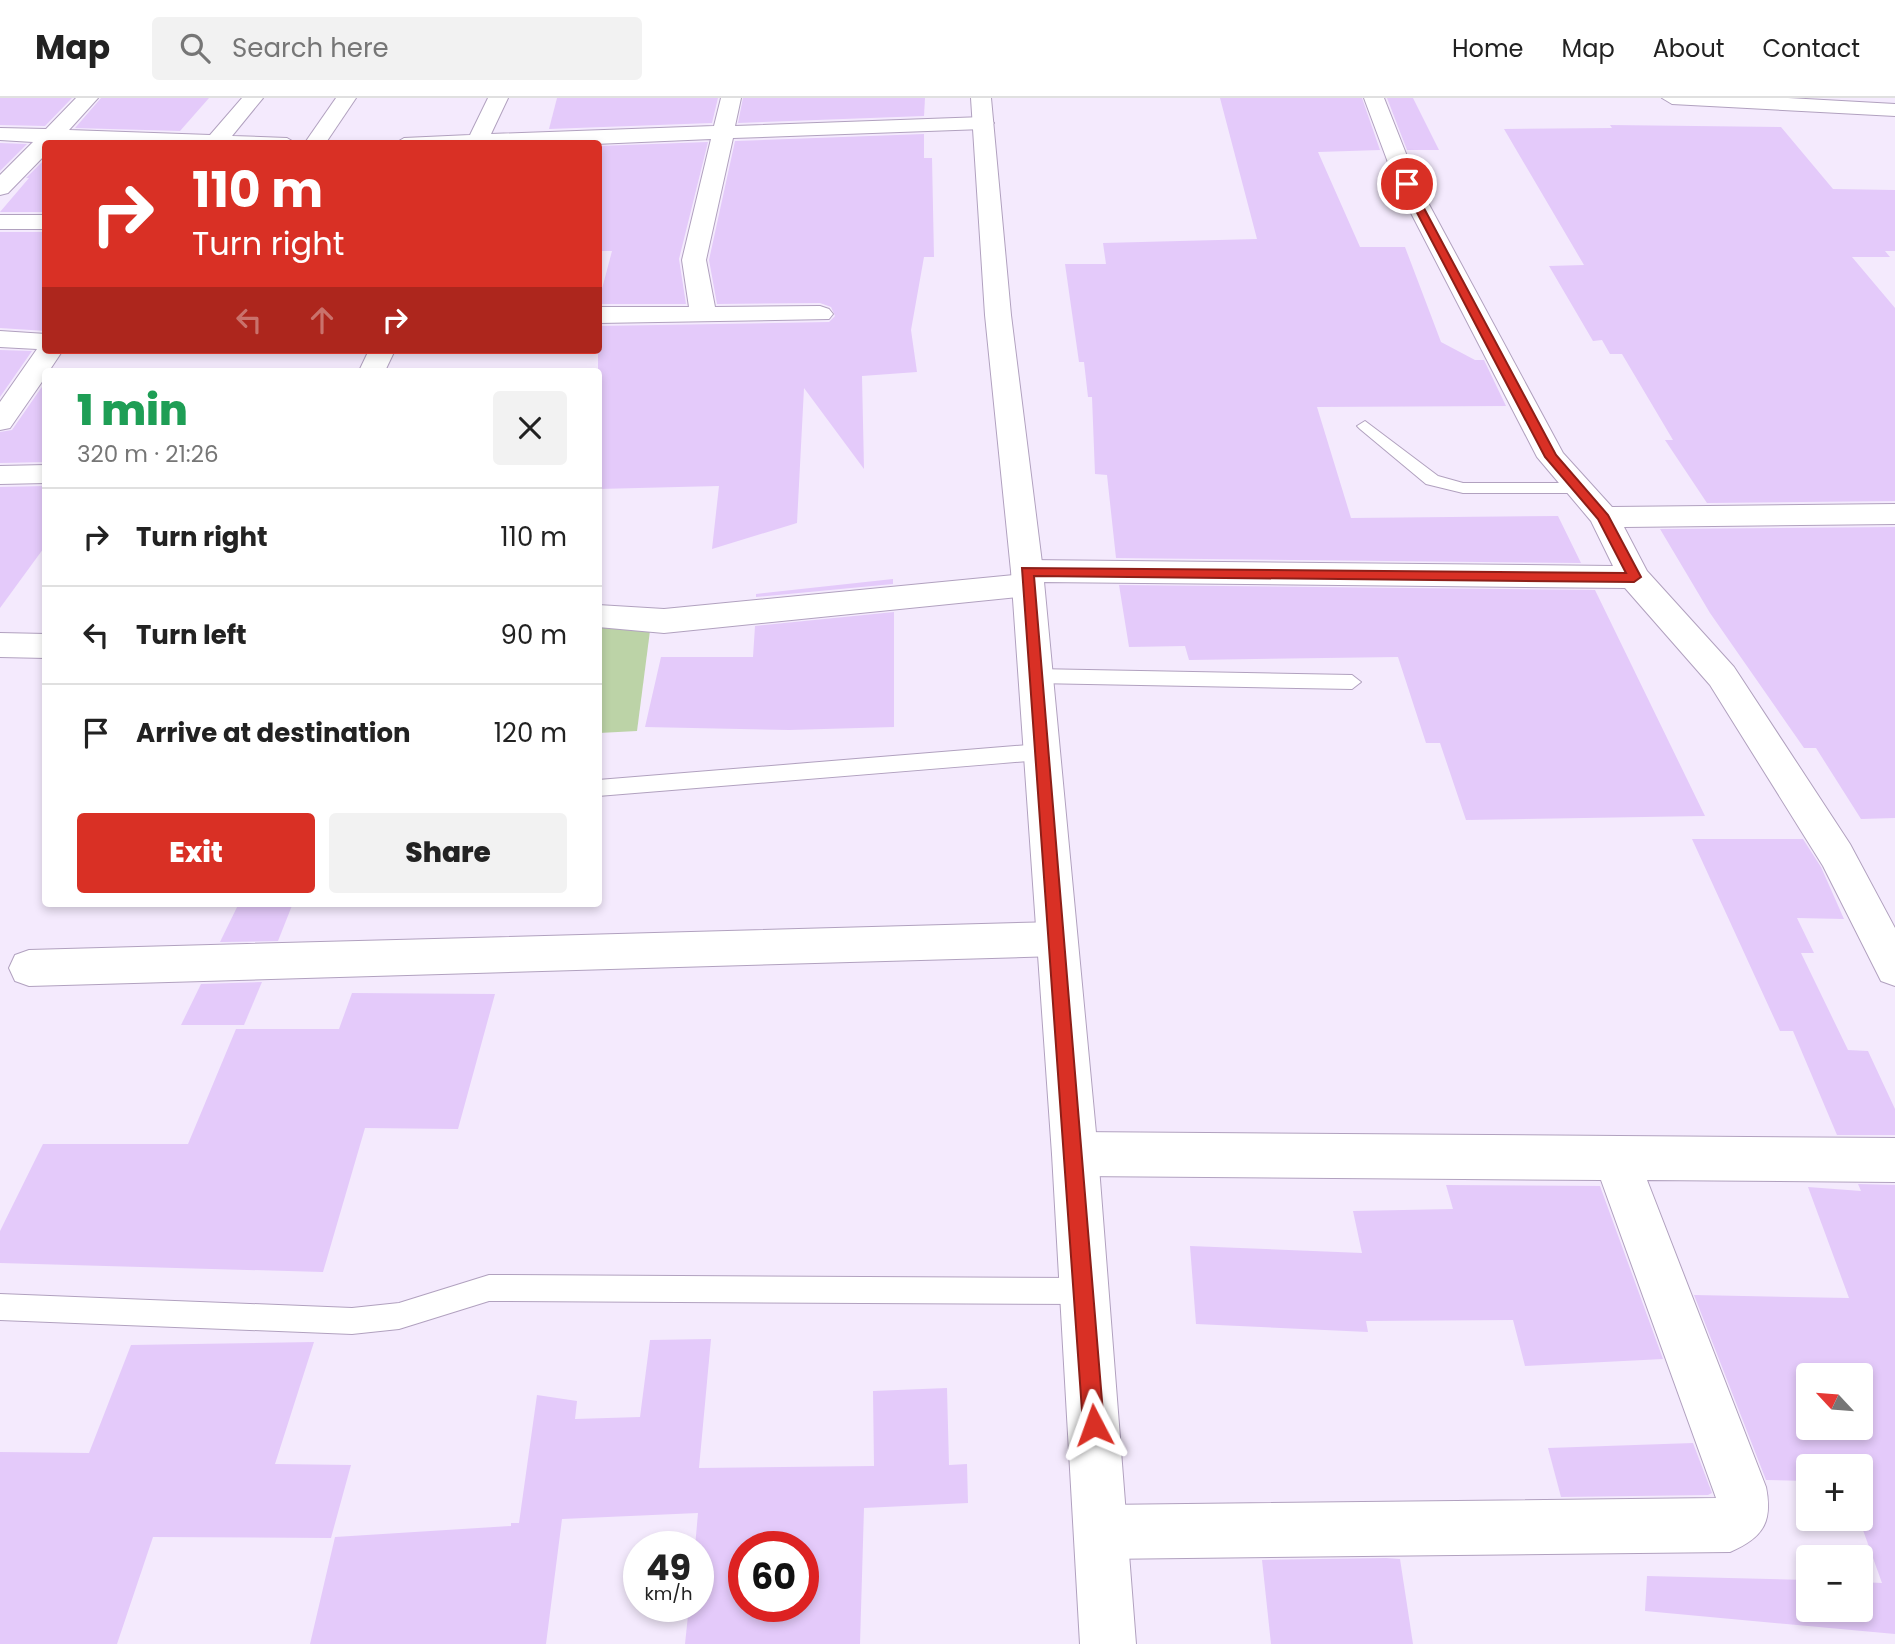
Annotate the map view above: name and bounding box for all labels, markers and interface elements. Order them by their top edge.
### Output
search box [152,17,642,80]
text: Map [35,24,110,71]
icon: search [176,29,214,67]
text: Search here [232,30,389,66]
text: Home [1452,32,1524,65]
text: Map [1562,32,1615,65]
text: About [1653,32,1724,65]
text: Contact [1762,32,1860,65]
pin [1377,154,1437,214]
text: 110 m [192,156,323,224]
icon: arrive [1388,165,1426,203]
icon: right [77,168,168,259]
text: Turn right [192,221,344,266]
icon: left [230,301,268,339]
icon: ahead [303,301,341,339]
icon: right [376,301,414,339]
text: 1 min [77,381,188,440]
button: close [493,391,567,465]
text: 320 m · 21:26 [77,438,219,470]
icon: right [77,518,115,556]
text: Turn right [136,519,268,555]
text: 110 m [500,519,567,555]
icon: left [77,616,115,654]
text: Turn left [136,617,247,653]
text: 90 m [501,617,567,653]
icon: arrive [77,714,115,752]
text: Arrive at destination [136,715,411,751]
text: 120 m [494,715,567,751]
button: Exit [77,813,315,893]
button: Share [329,813,567,893]
north arrow [1796,1363,1872,1440]
map controls [1796,1363,1873,1622]
position arrow [1057,1388,1131,1462]
button: + [1796,1454,1873,1531]
speed limit sign: 60 [728,1531,819,1622]
text: 49 [646,1543,691,1592]
button: − [1796,1545,1873,1622]
text: km/h [645,1581,692,1606]

